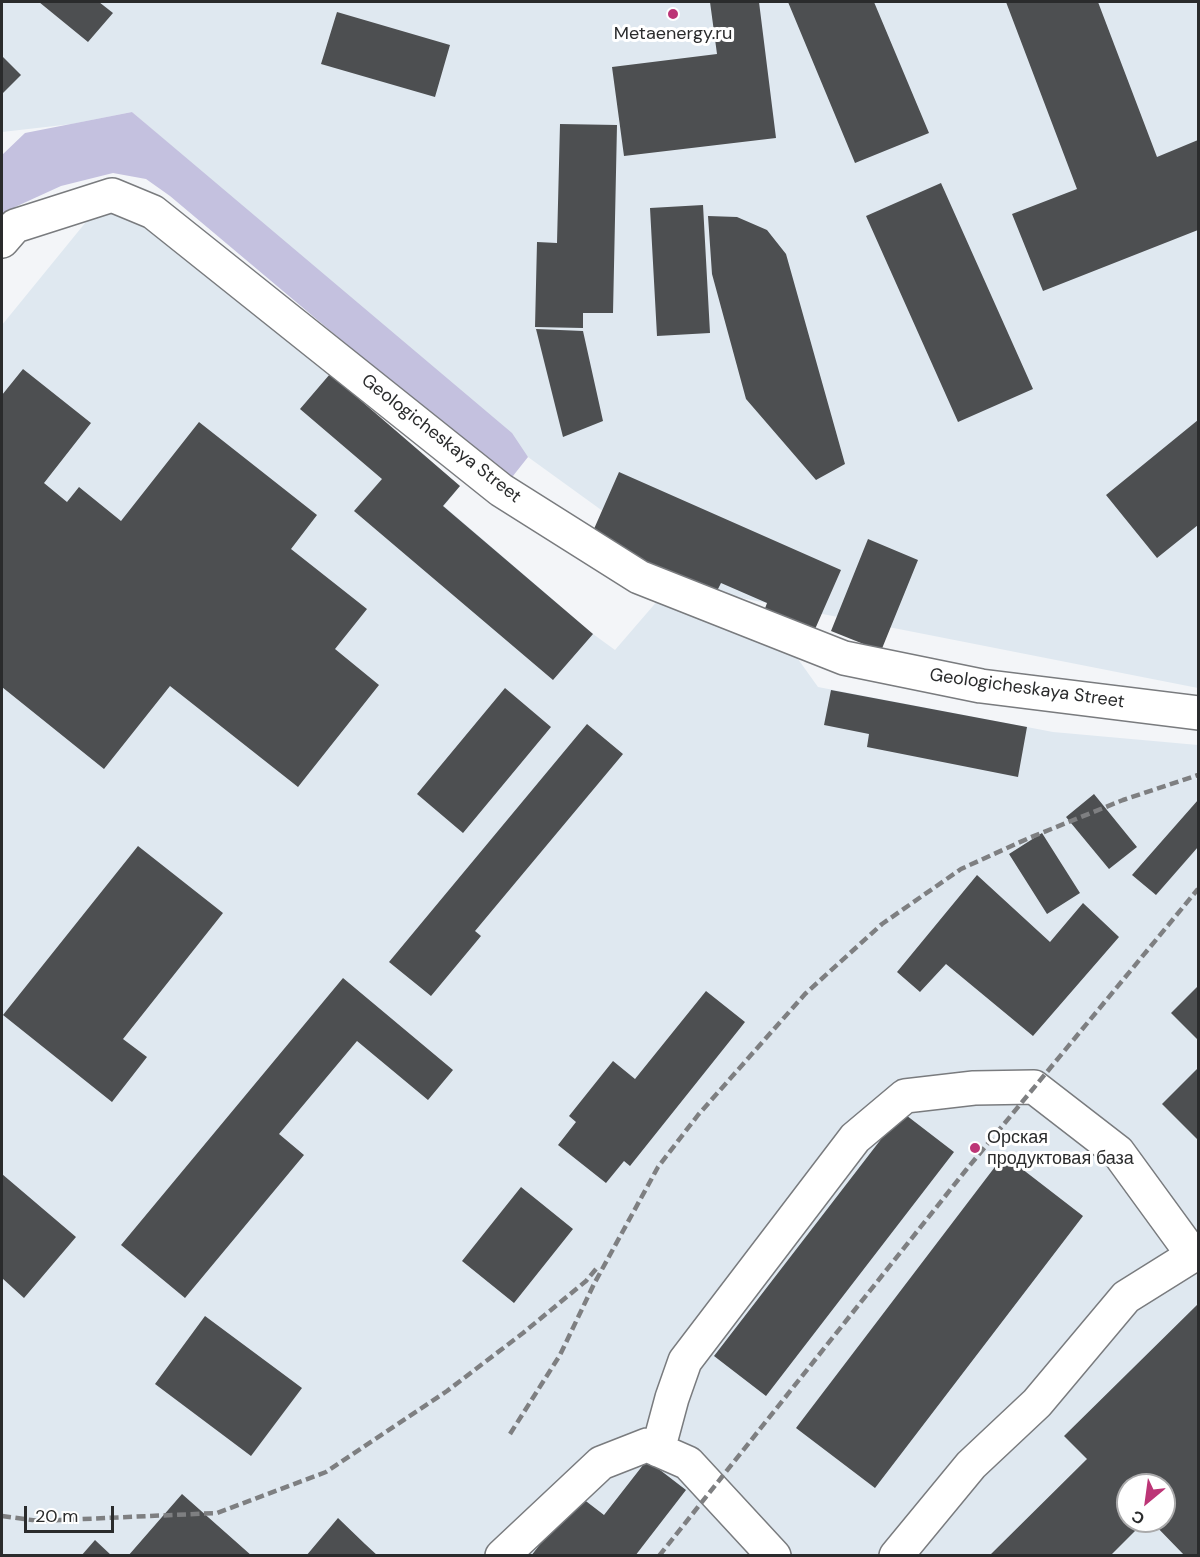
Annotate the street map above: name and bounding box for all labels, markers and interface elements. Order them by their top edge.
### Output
marker: Metaenergy.ru [666,7,680,21]
place label: Metaenergy.ru [614,23,732,45]
street label: Geologicheskaya Street [357,370,525,508]
street label: Geologicheskaya Street [928,665,1126,713]
place label: Орская продуктовая база [987,1127,1134,1170]
marker: Орская продуктовая база [968,1141,982,1155]
north arrow [1116,1473,1176,1533]
scale bar [27,1494,117,1532]
text: 20 m [35,1504,78,1528]
text: С [1128,1505,1148,1529]

